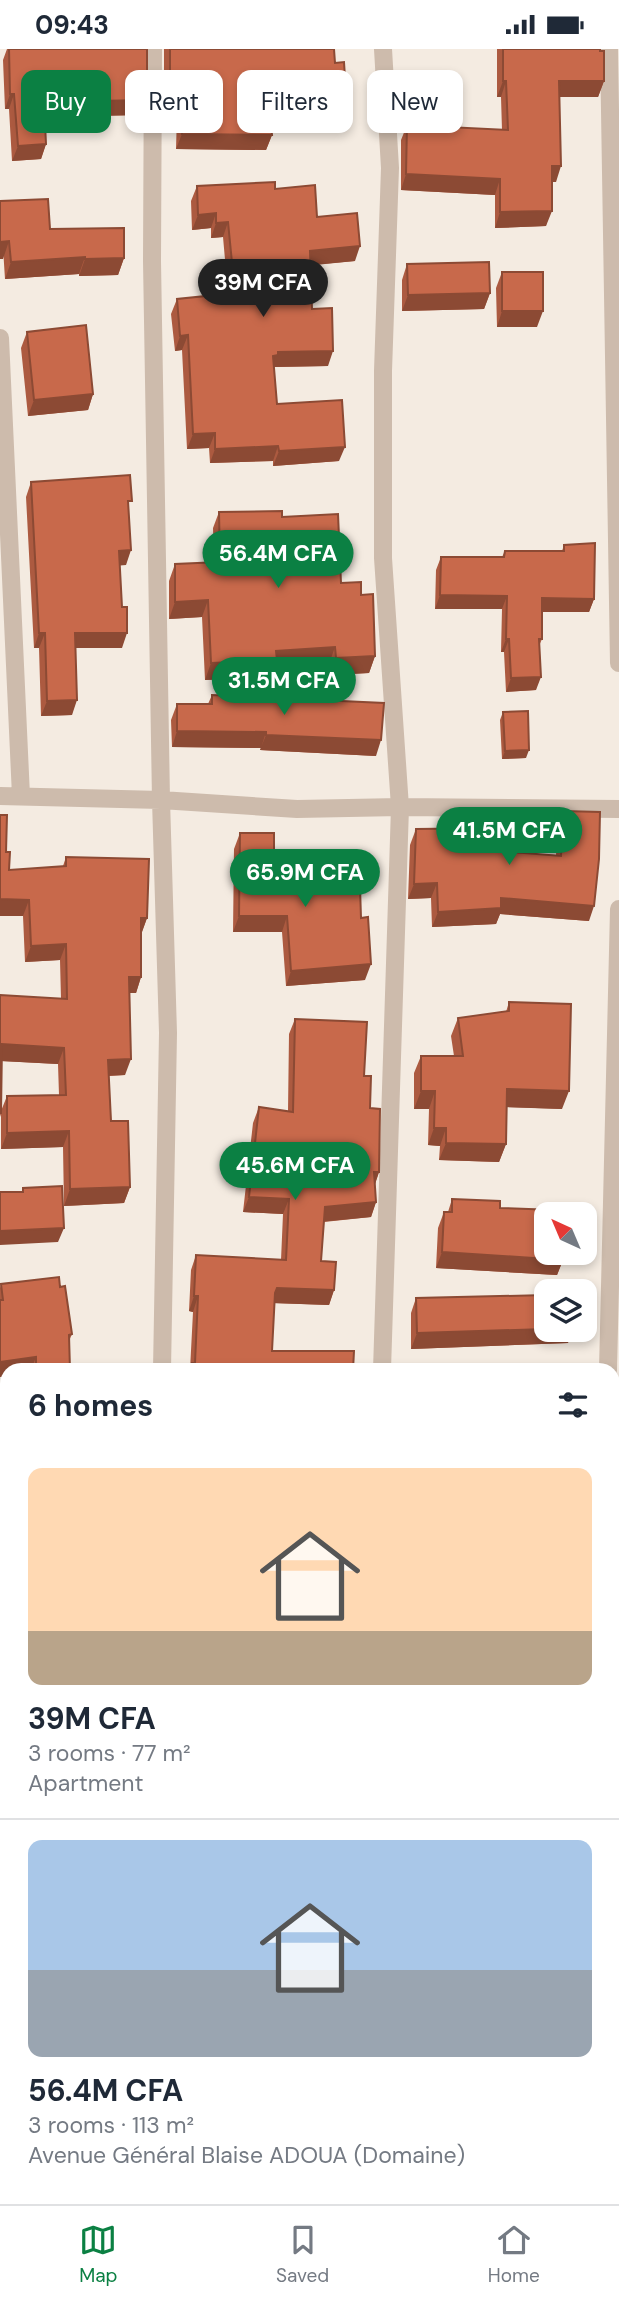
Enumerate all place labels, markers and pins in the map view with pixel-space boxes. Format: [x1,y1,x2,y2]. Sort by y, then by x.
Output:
pin: 39M CFA [198,259,328,319]
pin: 56.4M CFA [198,531,358,590]
pin: 31.5M CFA [204,657,364,717]
pin: 41.5M CFA [429,807,589,867]
pin: 65.9M CFA [225,849,385,909]
pin: 45.6M CFA [215,1143,375,1202]

